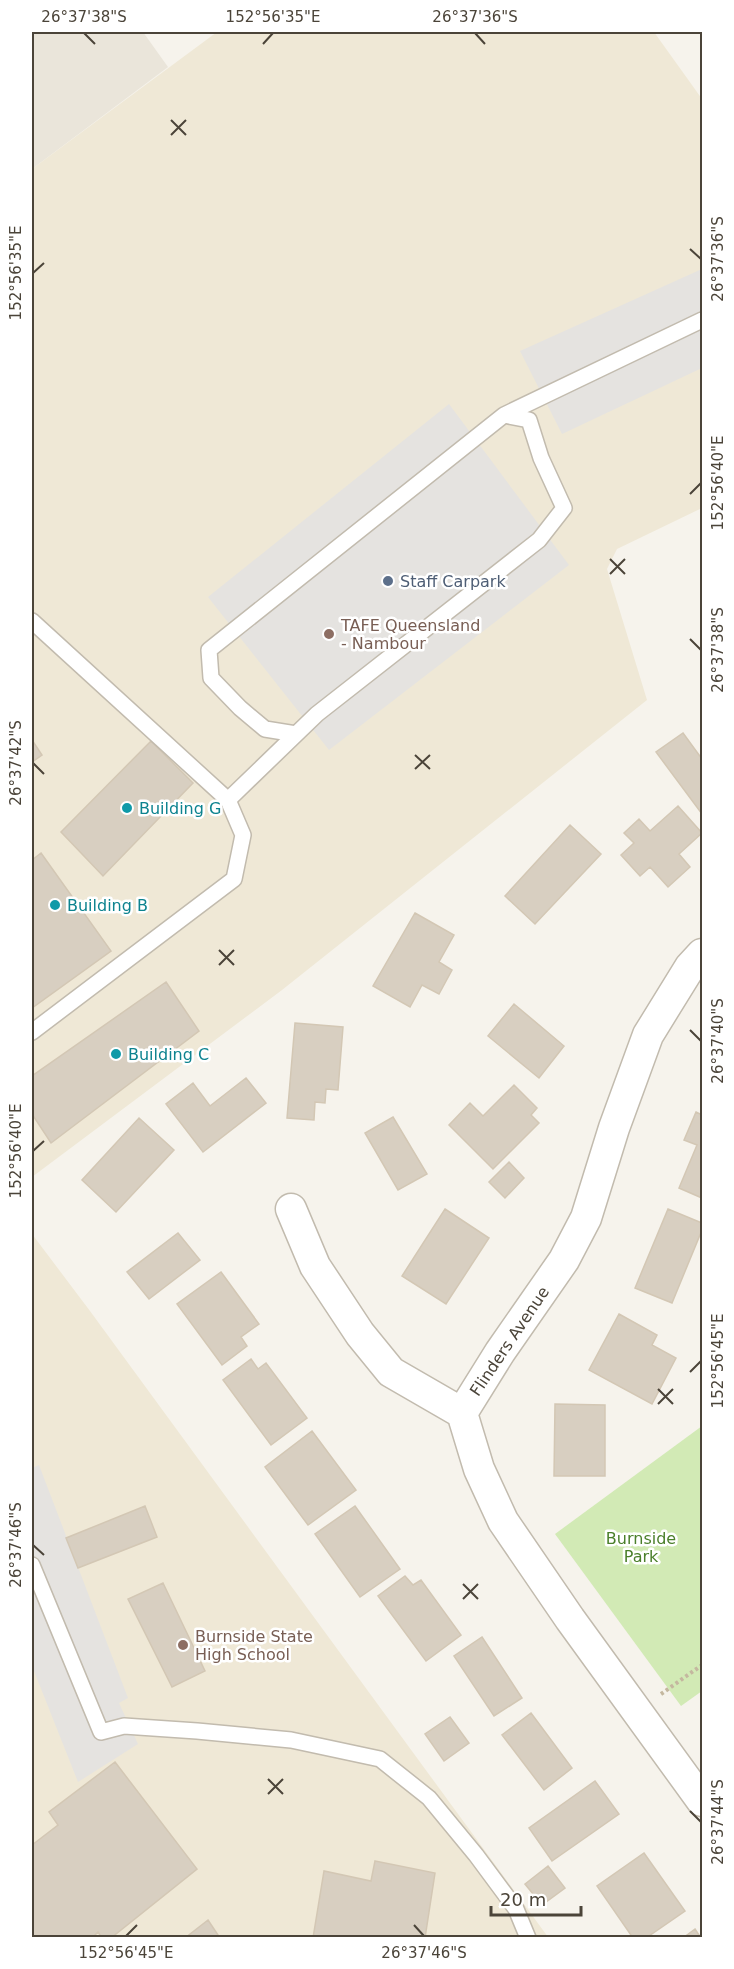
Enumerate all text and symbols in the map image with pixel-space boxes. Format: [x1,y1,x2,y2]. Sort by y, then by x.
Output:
text: 26°37'38"S [41,8,127,26]
text: 152°56'35"E [226,8,320,26]
text: 26°37'36"S [432,8,518,26]
text: 26°37'36"S [709,216,727,302]
text: 152°56'35"E [7,226,25,320]
text: 152°56'40"E [709,436,727,530]
place label: Staff Carpark [400,572,506,591]
marker: Staff Carpark [381,574,395,588]
text: 26°37'38"S [709,607,727,693]
place label: TAFE Queensland - Nambour [340,616,480,653]
marker: TAFE Queensland - Nambour [322,627,336,641]
text: 26°37'42"S [7,720,25,806]
place label: Building G [139,799,221,818]
marker: Building G [120,801,134,815]
place label: Building B [67,896,148,915]
marker: Building B [48,898,62,912]
text: 26°37'40"S [709,998,727,1084]
place label: Building C [128,1045,209,1064]
marker: Building C [109,1047,123,1061]
text: 152°56'40"E [7,1104,25,1198]
street label: Flinders Avenue [466,1283,553,1400]
text: 152°56'45"E [709,1314,727,1408]
text: 26°37'46"S [7,1502,25,1588]
park label: Burnside Park [606,1529,676,1566]
place label: Burnside State High School [195,1627,313,1664]
marker: Burnside State High School [176,1638,190,1652]
text: 26°37'44"S [709,1779,727,1865]
scale bar [491,1879,581,1917]
text: 20 m [500,1889,546,1910]
text: 152°56'45"E [79,1944,173,1962]
text: 26°37'46"S [381,1944,467,1962]

